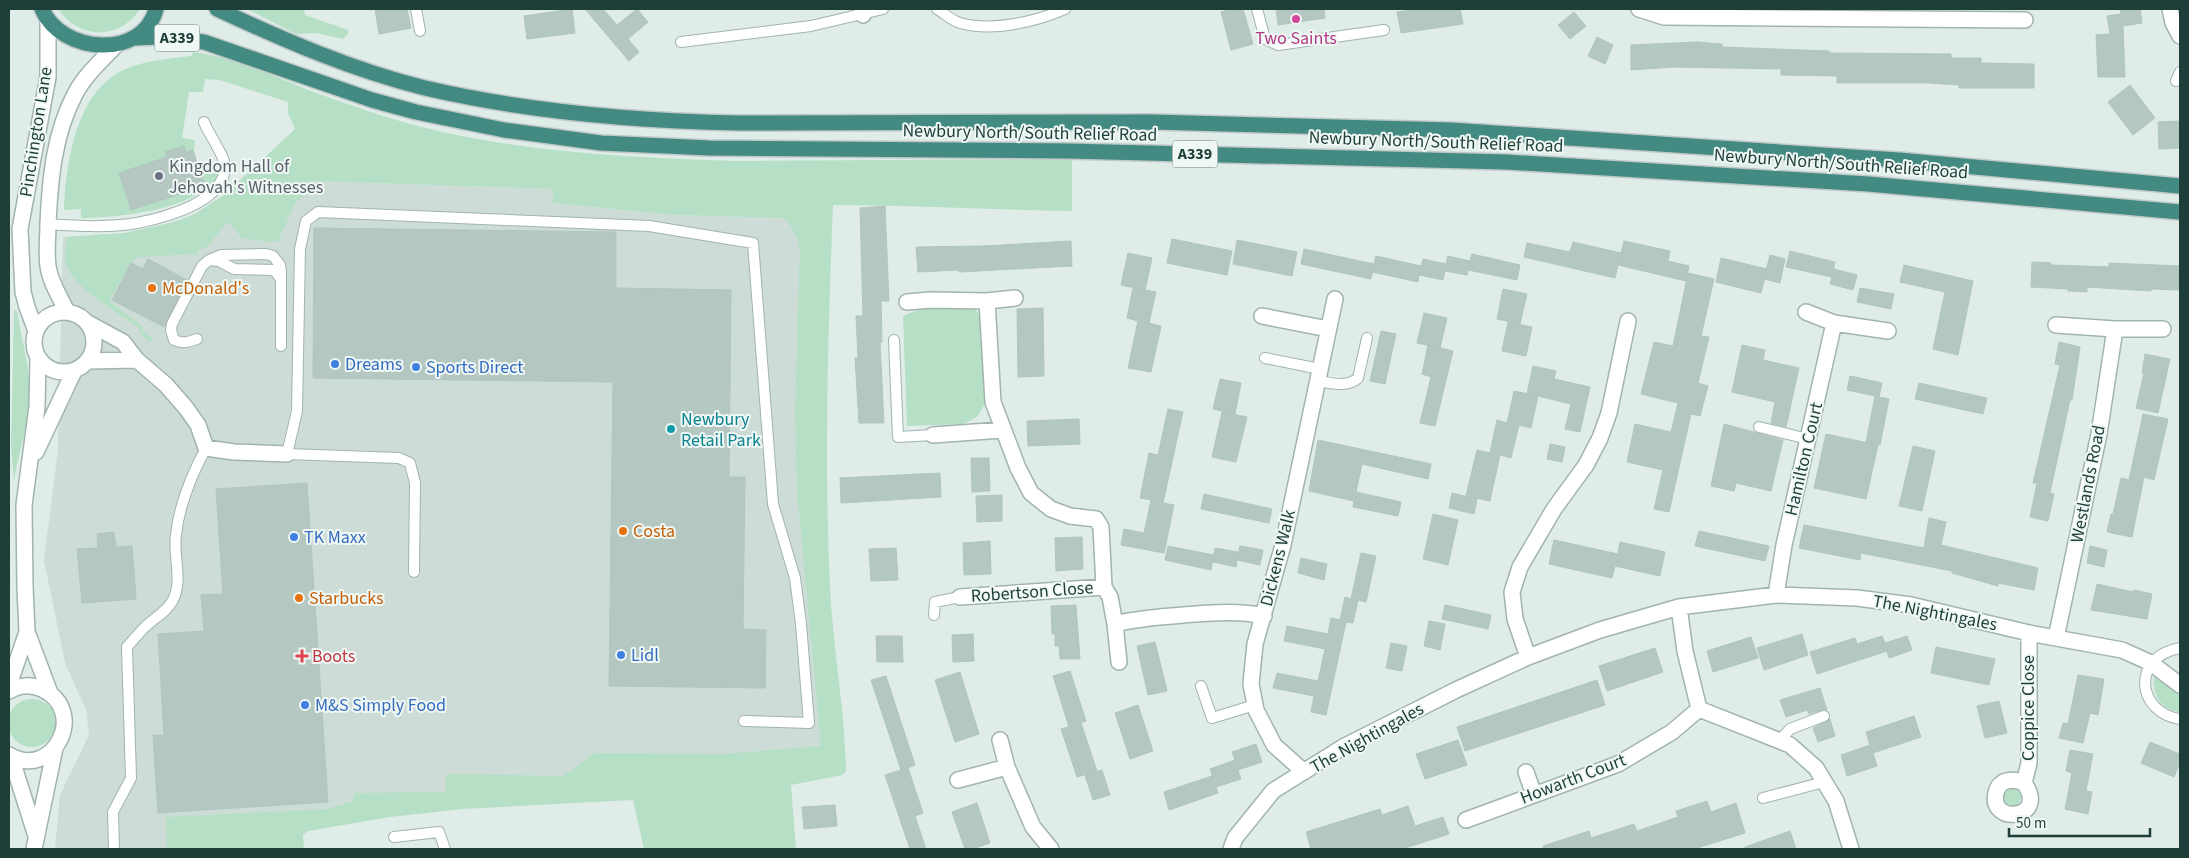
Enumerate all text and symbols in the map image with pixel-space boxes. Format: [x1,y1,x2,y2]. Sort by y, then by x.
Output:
marker: Two Saints [1290,13,1302,25]
road number: A339 [154,24,200,52]
place label: Two Saints [1255,26,1337,51]
street label: Pinchington Lane [13,65,59,199]
street label: Newbury North/South Relief Road [902,118,1158,148]
street label: Newbury North/South Relief Road [1308,125,1564,159]
road number: A339 [1172,140,1218,168]
street label: Newbury North/South Relief Road [1713,143,1969,185]
place label: Kingdom Hall of Jehovah's Witnesses [169,154,323,200]
marker: Kingdom Hall of Jehovah's Witnesses [153,170,165,182]
place label: McDonald's [162,276,249,301]
marker: McDonald's [146,282,158,294]
place label: Dreams [345,352,402,377]
place label: Sports Direct [426,355,523,380]
marker: Dreams [329,358,341,370]
marker: Sports Direct [410,361,422,373]
street label: Hamilton Court [1779,400,1829,518]
place label: Newbury Retail Park [681,407,761,453]
marker: Newbury Retail Park [665,423,677,435]
street label: Westlands Road [2064,423,2112,545]
street label: Dickens Walk [1254,507,1302,609]
place label: Costa [633,519,675,544]
place label: TK Maxx [304,525,366,550]
marker: Costa [617,525,629,537]
marker: TK Maxx [288,531,300,543]
street label: Robertson Close [970,575,1094,609]
place label: Starbucks [309,586,384,611]
street label: The Nightingales [1871,589,1999,637]
marker: Starbucks [293,592,305,604]
place label: Lidl [631,643,659,668]
place label: Boots [312,644,355,669]
marker: Lidl [615,649,627,661]
marker: Boots [296,650,308,662]
street label: Coppice Close [2016,655,2041,761]
place label: M&S Simply Food [315,693,446,718]
street label: The Nightingales [1306,696,1428,780]
marker: M&S Simply Food [299,699,311,711]
street label: Howarth Court [1517,747,1629,811]
scale bar [2009,806,2150,838]
text: 50 m [2016,813,2046,834]

